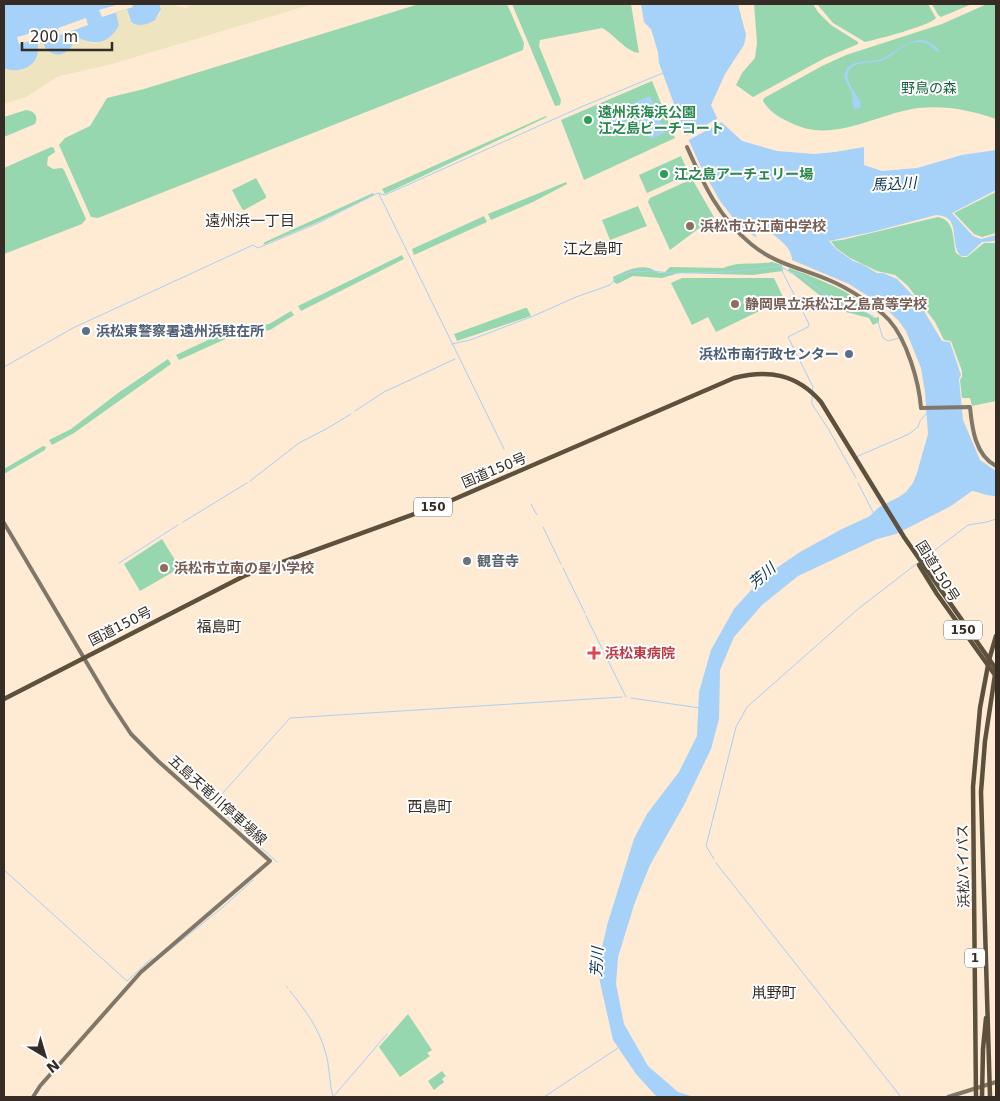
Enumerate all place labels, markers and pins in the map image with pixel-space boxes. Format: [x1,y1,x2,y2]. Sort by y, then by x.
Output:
place label: 遠州浜海浜公園 江之島ビーチコート [598,104,724,136]
marker: 遠州浜海浜公園 江之島ビーチコート [582,114,594,126]
place label: 江之島アーチェリー場 [674,166,813,182]
marker: 江之島アーチェリー場 [658,168,670,180]
place label: 浜松市立江南中学校 [700,218,826,234]
marker: 浜松市立江南中学校 [684,220,696,232]
place label: 静岡県立浜松江之島高等学校 [745,296,927,312]
marker: 静岡県立浜松江之島高等学校 [729,298,741,310]
place label: 浜松東警察署遠州浜駐在所 [96,323,264,339]
marker: 浜松東警察署遠州浜駐在所 [80,325,92,337]
place label: 浜松市南行政センター [699,346,839,362]
marker: 浜松市南行政センター [843,348,855,360]
place label: 観音寺 [477,553,519,569]
marker: 観音寺 [461,555,473,567]
place label: 浜松市立南の星小学校 [174,560,314,576]
marker: 浜松市立南の星小学校 [158,562,170,574]
place label: 浜松東病院 [605,645,675,661]
marker: 浜松東病院 [587,646,601,660]

